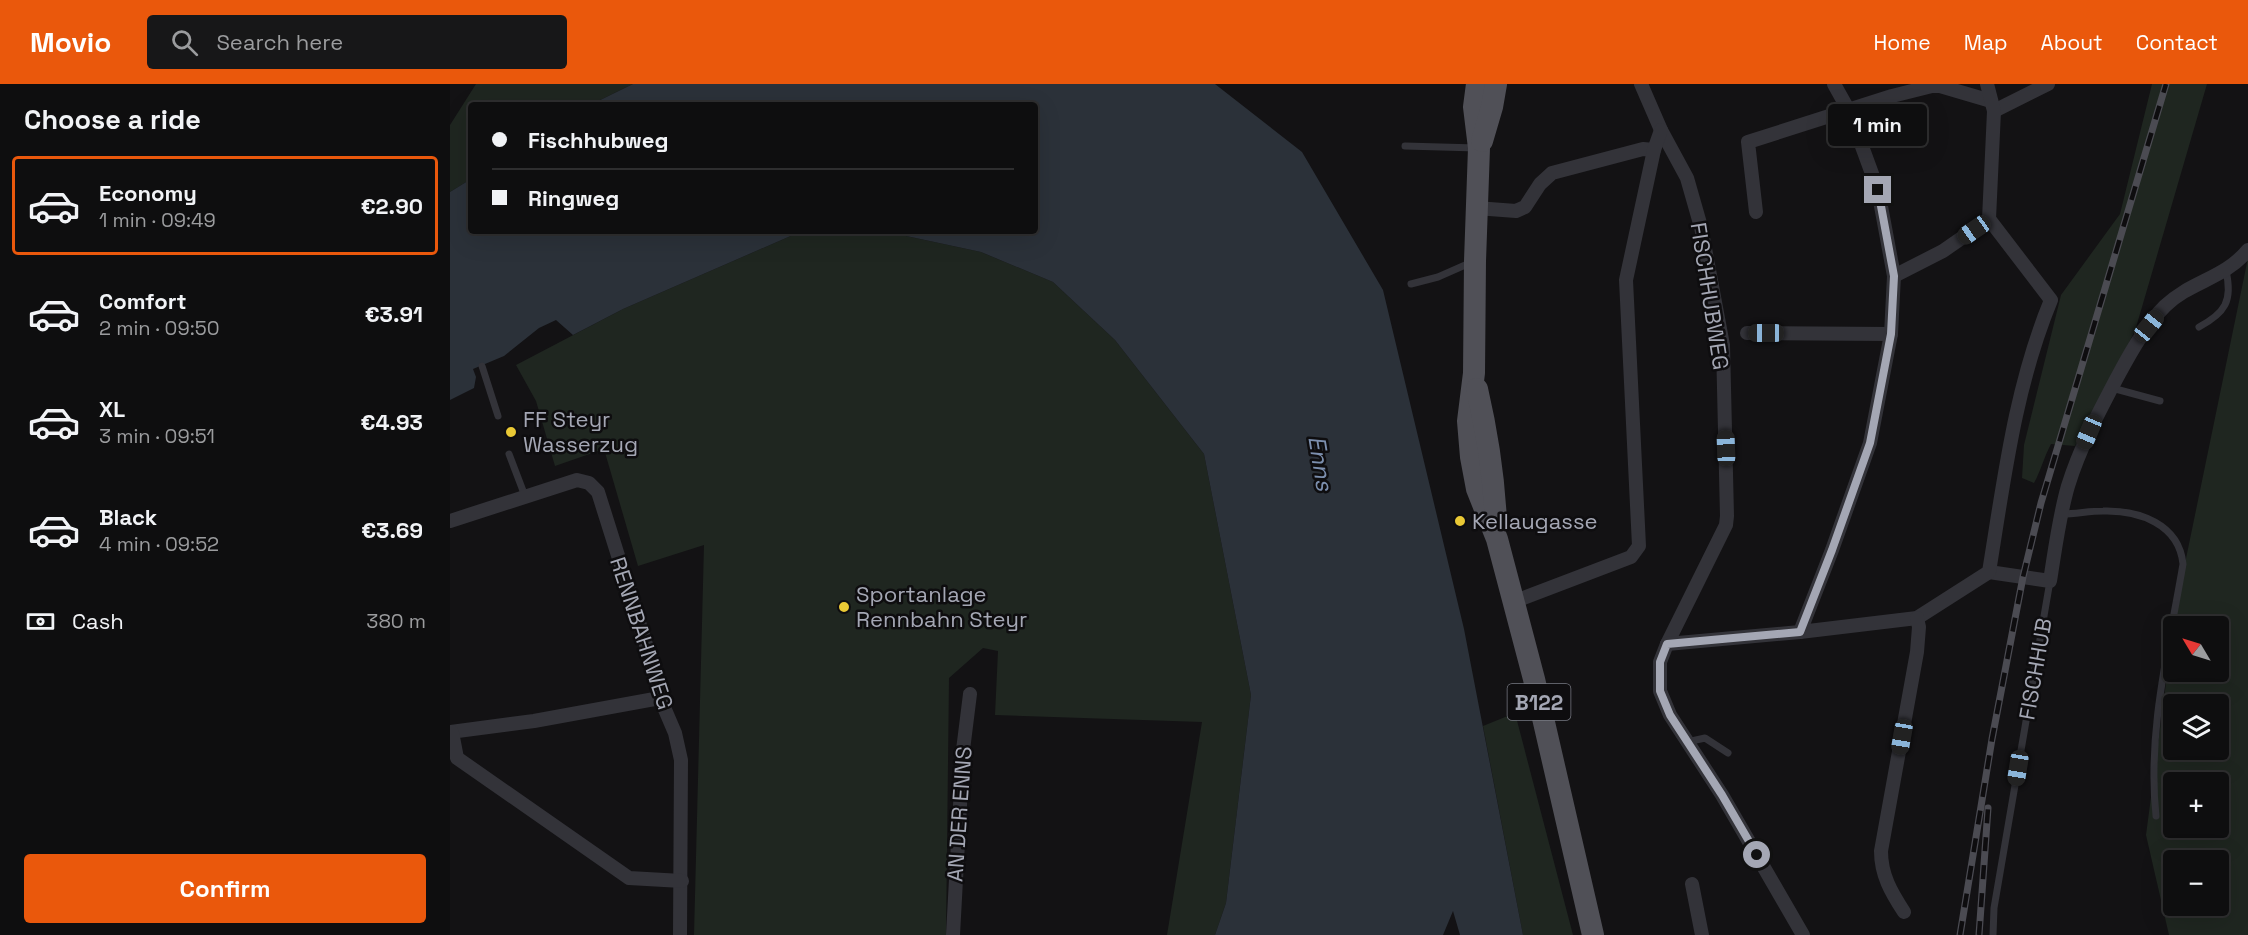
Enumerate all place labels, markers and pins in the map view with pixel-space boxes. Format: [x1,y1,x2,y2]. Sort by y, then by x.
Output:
place label: FF Steyr Wasserzug [523,405,638,458]
marker: FF Steyr Wasserzug [504,425,518,439]
place label: Kellaugasse [1472,507,1598,535]
marker: Kellaugasse [1453,514,1467,528]
place label: Sportanlage Rennbahn Steyr [856,580,1027,633]
marker: Sportanlage Rennbahn Steyr [837,600,851,614]

